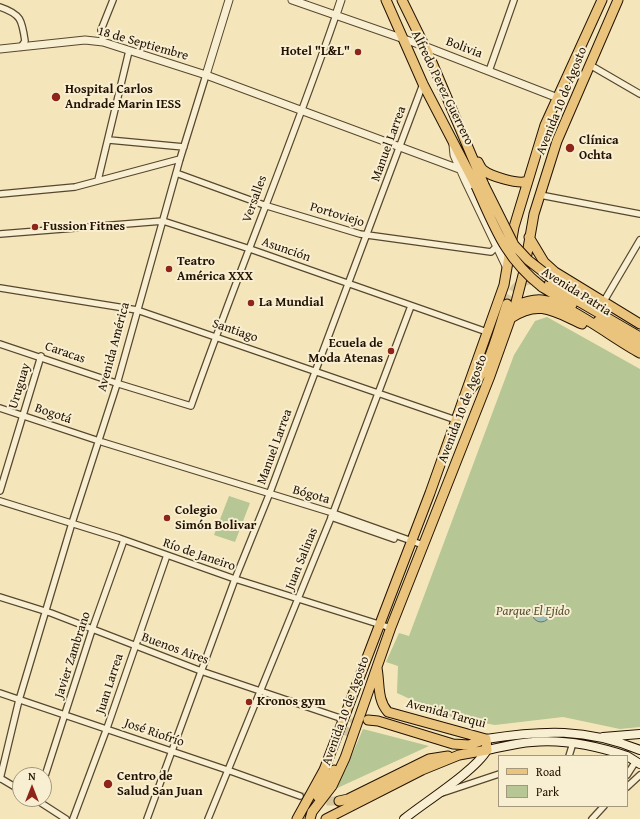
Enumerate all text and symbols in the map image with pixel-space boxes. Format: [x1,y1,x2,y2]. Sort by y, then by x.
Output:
street label: 18 de Septiembre [96,24,190,64]
street label: Alfredo Perez Guerrero [407,28,477,148]
street label: Bolivia [444,34,484,62]
place label: Hotel "L&L" [281,44,350,60]
street label: Avenida 10 de Agosto [533,45,591,157]
marker: Hotel "L&L" [353,47,363,57]
place label: Hospital Carlos Andrade Marin IESS [65,82,181,113]
marker: Hospital Carlos Andrade Marin IESS [50,91,62,103]
street label: Manuel Larrea [368,104,410,184]
place label: Clínica Ochta [579,133,619,164]
marker: Clínica Ochta [564,142,576,154]
street label: Versalles [239,173,271,225]
street label: Portoviejo [308,199,366,231]
place label: Fussion Fitnes [43,219,125,235]
marker: Fussion Fitnes [30,222,40,232]
street label: Asunción [259,234,313,266]
place label: Teatro América XXX [177,254,253,285]
marker: Teatro América XXX [164,264,174,274]
street label: Avenida Patria [538,264,614,320]
place label: La Mundial [259,295,324,311]
marker: La Mundial [246,298,256,308]
street label: Avenida América [95,301,133,393]
street label: Santiago [210,316,260,346]
place label: Ecuela de Moda Atenas [308,336,383,367]
street label: Caracas [43,339,87,367]
marker: Ecuela de Moda Atenas [386,346,396,356]
street label: Avenida 10 de Agosto [435,352,491,466]
street label: Uruguay [6,361,34,411]
street label: Bogotá [33,400,73,428]
street label: Manuel Larrea [254,407,296,487]
street label: Bógota [291,482,331,508]
place label: Colegio Simón Bolivar [175,503,257,534]
marker: Colegio Simón Bolivar [162,513,172,523]
street label: Juan Salinas [282,526,322,592]
street label: Río de Janeiro [161,535,237,575]
park label: Parque El Ejido [496,604,570,620]
street label: Javier Zambrano [52,610,94,700]
street label: Buenos Aires [139,630,211,668]
street label: Juan Larrea [93,652,127,716]
street label: Avenida 10 de Agosto [319,654,373,768]
place label: Kronos gym [257,694,326,710]
street label: Avenida Tarqui [404,696,488,732]
marker: Kronos gym [244,697,254,707]
street label: José Riofrío [122,715,186,751]
legend [498,755,628,807]
text: Road [536,763,561,780]
north arrow [12,767,52,807]
text: N [28,768,36,784]
place label: Centro de Salud San Juan [117,769,203,800]
marker: Centro de Salud San Juan [102,778,114,790]
text: Park [536,783,559,800]

